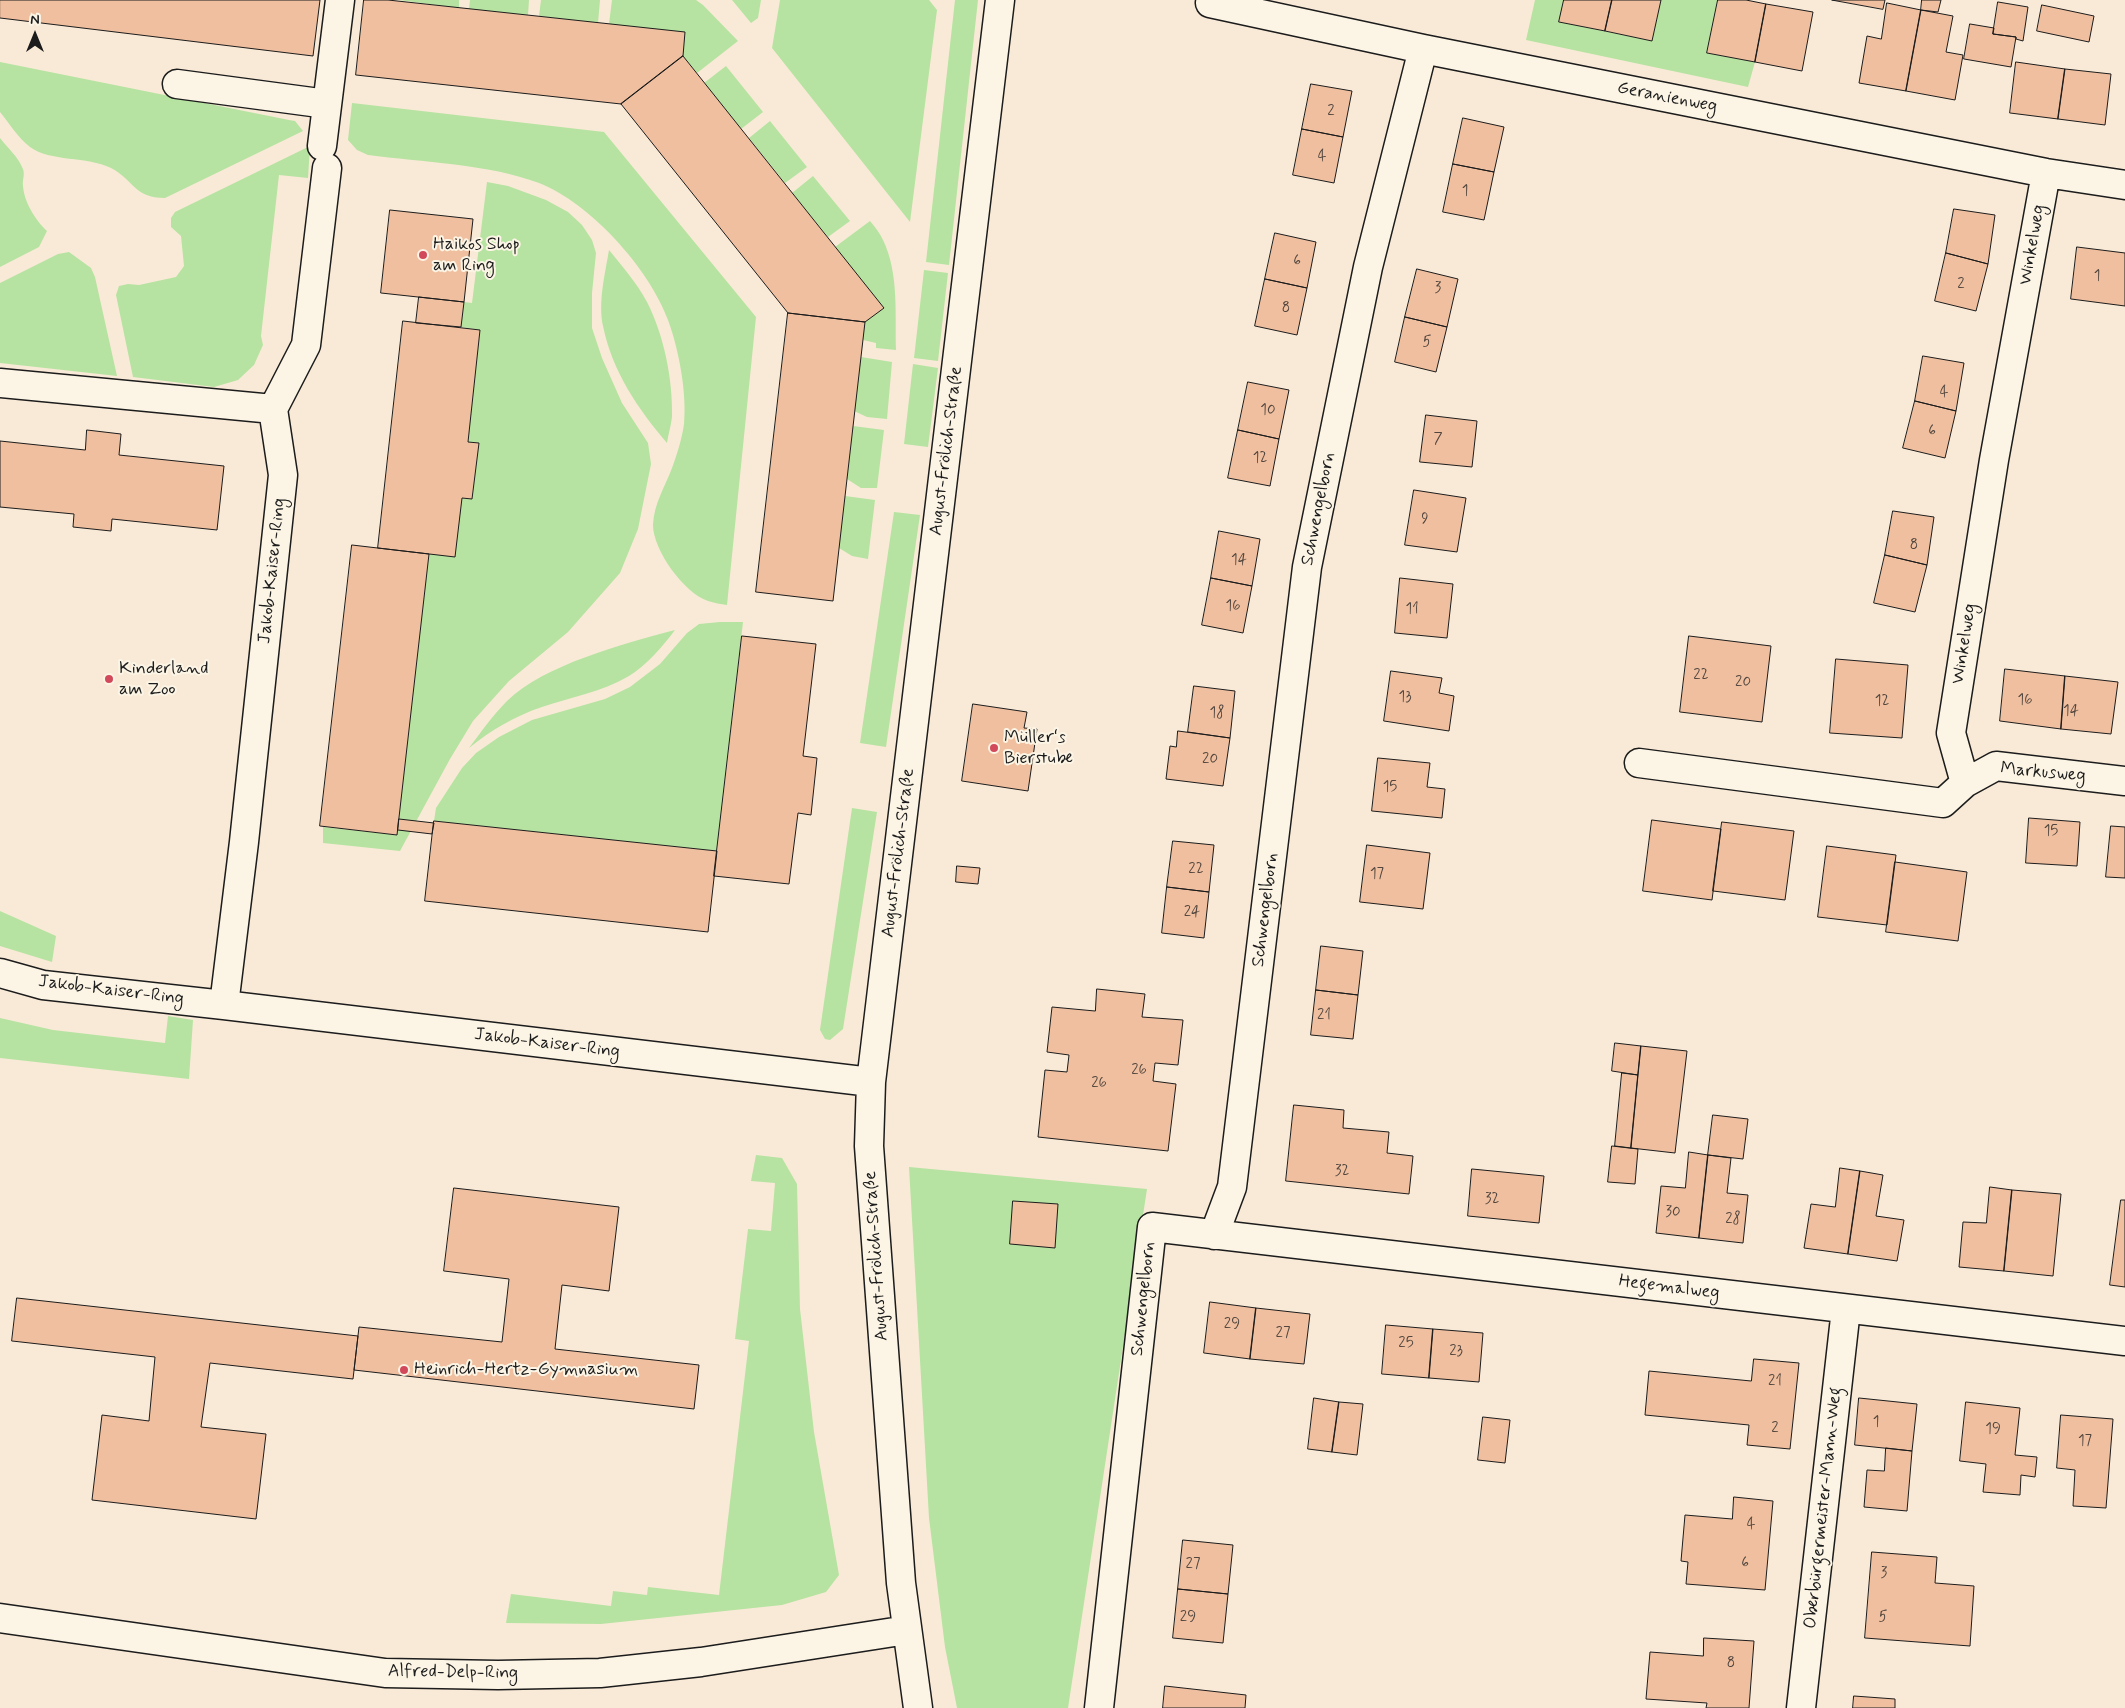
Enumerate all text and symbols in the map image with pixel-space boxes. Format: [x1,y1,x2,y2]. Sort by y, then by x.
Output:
north arrow [10,10,60,60]
text: N [30,11,40,29]
street label: Geranienweg [1615,78,1719,118]
house number: 2 [1327,103,1335,121]
house number: 4 [1318,148,1326,166]
house number: 1 [1462,183,1468,201]
street label: Winkelweg [2015,203,2051,287]
place label: Haikos Shop am Ring [433,234,520,276]
marker: Haikos Shop am Ring [417,249,429,261]
house number: 6 [1293,253,1301,271]
house number: 1 [2094,268,2100,286]
house number: 2 [1957,276,1965,294]
house number: 3 [1435,280,1441,298]
house number: 8 [1282,300,1290,318]
house number: 5 [1423,334,1431,352]
street label: August-Frölich-Straße [926,365,968,537]
house number: 4 [1940,384,1948,402]
house number: 10 [1260,402,1276,420]
house number: 6 [1928,423,1936,441]
house number: 7 [1433,431,1443,449]
house number: 12 [1253,450,1267,468]
street label: Schwengelborn [1297,451,1341,567]
street label: Jakob-Kaiser-Ring [255,497,291,645]
house number: 9 [1421,511,1429,529]
house number: 8 [1910,537,1918,555]
house number: 14 [1231,552,1247,570]
house number: 16 [1226,598,1240,616]
house number: 11 [1405,601,1419,619]
street label: Winkelweg [1948,602,1982,686]
place label: Kinderland am Zoo [119,658,208,701]
house number: 22 [1693,667,1709,685]
marker: Kinderland am Zoo [103,673,115,685]
house number: 20 [1735,674,1751,692]
house number: 13 [1398,689,1412,707]
house number: 16 [2018,692,2032,710]
house number: 12 [1875,693,1889,711]
house number: 14 [2063,703,2079,721]
house number: 18 [1210,705,1224,723]
place label: Müller‘s Bierstube [1004,727,1073,770]
marker: Müller‘s Bierstube [988,742,1000,754]
house number: 20 [1202,751,1218,769]
street label: Markusweg [2000,759,2086,787]
street label: August-Frölich-Straße [878,767,920,939]
house number: 15 [1383,779,1397,797]
house number: 15 [2044,823,2058,841]
street label: Schwengelborn [1248,852,1284,968]
house number: 22 [1188,861,1204,879]
house number: 17 [1370,866,1384,884]
house number: 24 [1184,904,1200,922]
street label: Jakob-Kaiser-Ring [37,971,185,1011]
house number: 21 [1317,1007,1331,1025]
street label: Jakob-Kaiser-Ring [473,1024,621,1064]
house number: 26 [1131,1062,1147,1080]
house number: 26 [1091,1075,1107,1093]
house number: 32 [1335,1163,1349,1181]
street label: August-Frölich-Straße [860,1170,894,1342]
house number: 32 [1485,1191,1499,1209]
house number: 30 [1665,1204,1681,1222]
house number: 28 [1725,1211,1741,1229]
street label: Schwengelborn [1127,1241,1161,1357]
street label: Hegemalweg [1617,1271,1721,1305]
house number: 29 [1224,1316,1240,1334]
house number: 27 [1276,1325,1290,1343]
house number: 25 [1398,1335,1414,1353]
house number: 23 [1449,1343,1463,1361]
place label: Heinrich-Hertz-Gymnasium [414,1359,638,1381]
marker: Heinrich-Hertz-Gymnasium [398,1364,410,1376]
house number: 21 [1768,1373,1782,1391]
street label: Oberbürgermeister-Mann-Weg [1801,1386,1847,1630]
house number: 1 [1873,1414,1879,1432]
house number: 2 [1771,1420,1779,1438]
house number: 19 [1985,1421,2001,1439]
house number: 17 [2078,1433,2092,1451]
house number: 4 [1747,1516,1755,1534]
house number: 6 [1741,1555,1749,1573]
house number: 27 [1186,1556,1200,1574]
house number: 3 [1881,1565,1887,1583]
house number: 29 [1180,1609,1196,1627]
house number: 5 [1879,1609,1887,1627]
house number: 8 [1727,1655,1735,1673]
street label: Alfred-Delp-Ring [388,1661,518,1685]

